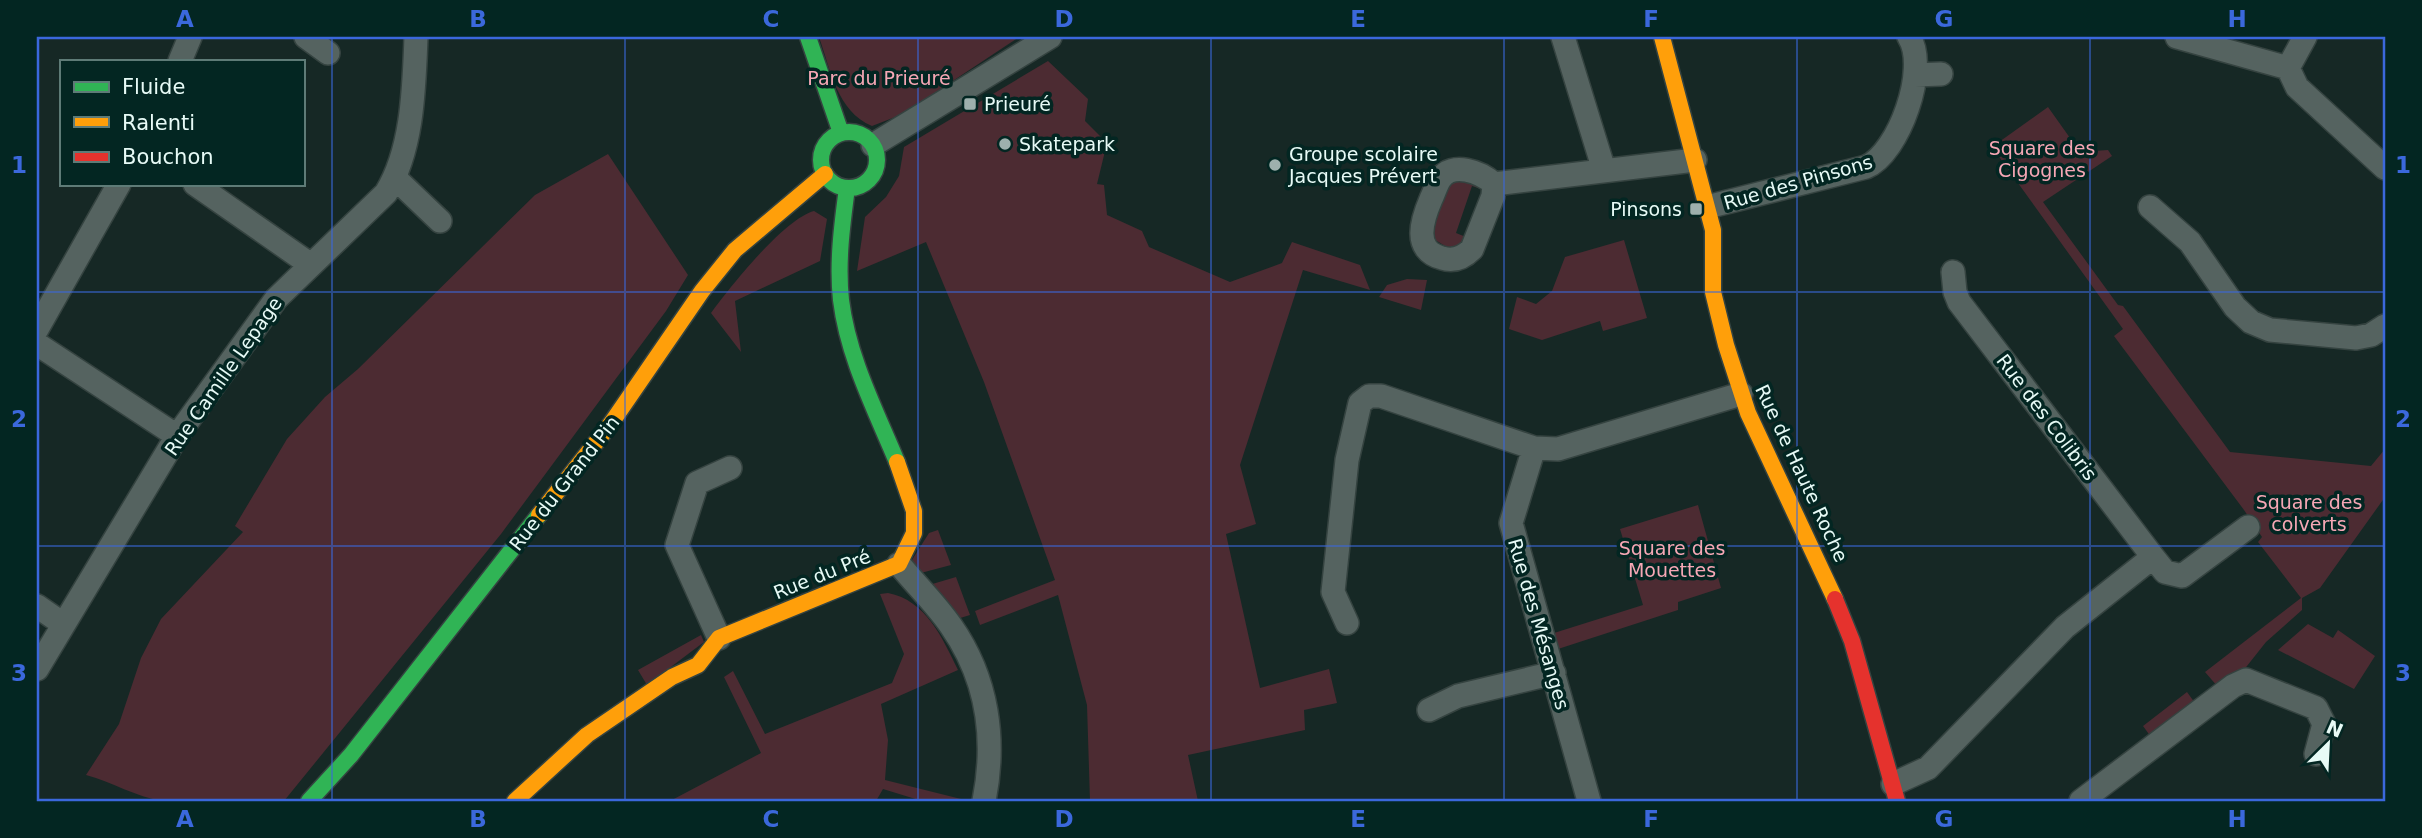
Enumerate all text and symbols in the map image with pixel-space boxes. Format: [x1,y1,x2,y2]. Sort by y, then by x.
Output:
text: A [176,6,194,32]
text: B [469,6,487,32]
text: C [763,6,779,32]
text: D [1054,6,1074,32]
text: E [1350,6,1366,32]
text: F [1643,6,1659,32]
text: G [1935,6,1953,32]
text: H [2227,6,2247,32]
legend [60,60,304,186]
park label: Parc du Prieuré [807,67,951,89]
text: Fluide [122,75,185,99]
place label: Prieuré [984,93,1051,115]
marker: Prieuré [962,96,978,112]
text: Ralenti [122,111,195,135]
place label: Skatepark [1019,133,1115,155]
marker: Skatepark [997,136,1013,152]
park label: Square des Cigognes [1989,137,2095,181]
place label: Groupe scolaire Jacques Prévert [1288,143,1438,187]
text: Bouchon [122,145,214,169]
street label: Rue des Pinsons [1721,150,1875,214]
text: 1 [11,152,27,178]
text: 1 [2395,152,2411,178]
marker: Groupe scolaire Jacques Prévert [1267,157,1283,173]
place label: Pinsons [1610,198,1682,220]
marker: Pinsons [1688,201,1704,217]
street label: Rue Camille Lepage [160,292,286,460]
street label: Rue des Colibris [1992,350,2102,484]
street label: Rue de Haute Roche [1751,381,1853,565]
text: 2 [11,406,27,432]
text: 2 [2395,406,2411,432]
street label: Rue du Grand Pin [505,411,623,555]
park label: Square des colverts [2256,491,2362,535]
street label: Rue des Mésanges [1504,536,1574,712]
park label: Square des Mouettes [1619,537,1725,581]
street label: Rue du Pré [770,545,874,603]
text: 3 [11,660,27,686]
text: 3 [2395,660,2411,686]
north arrow [2292,708,2362,778]
text: N [2323,715,2347,742]
text: A [176,806,194,832]
text: B [469,806,487,832]
text: C [763,806,779,832]
text: D [1054,806,1074,832]
text: E [1350,806,1366,832]
text: F [1643,806,1659,832]
text: G [1935,806,1953,832]
text: H [2227,806,2247,832]

